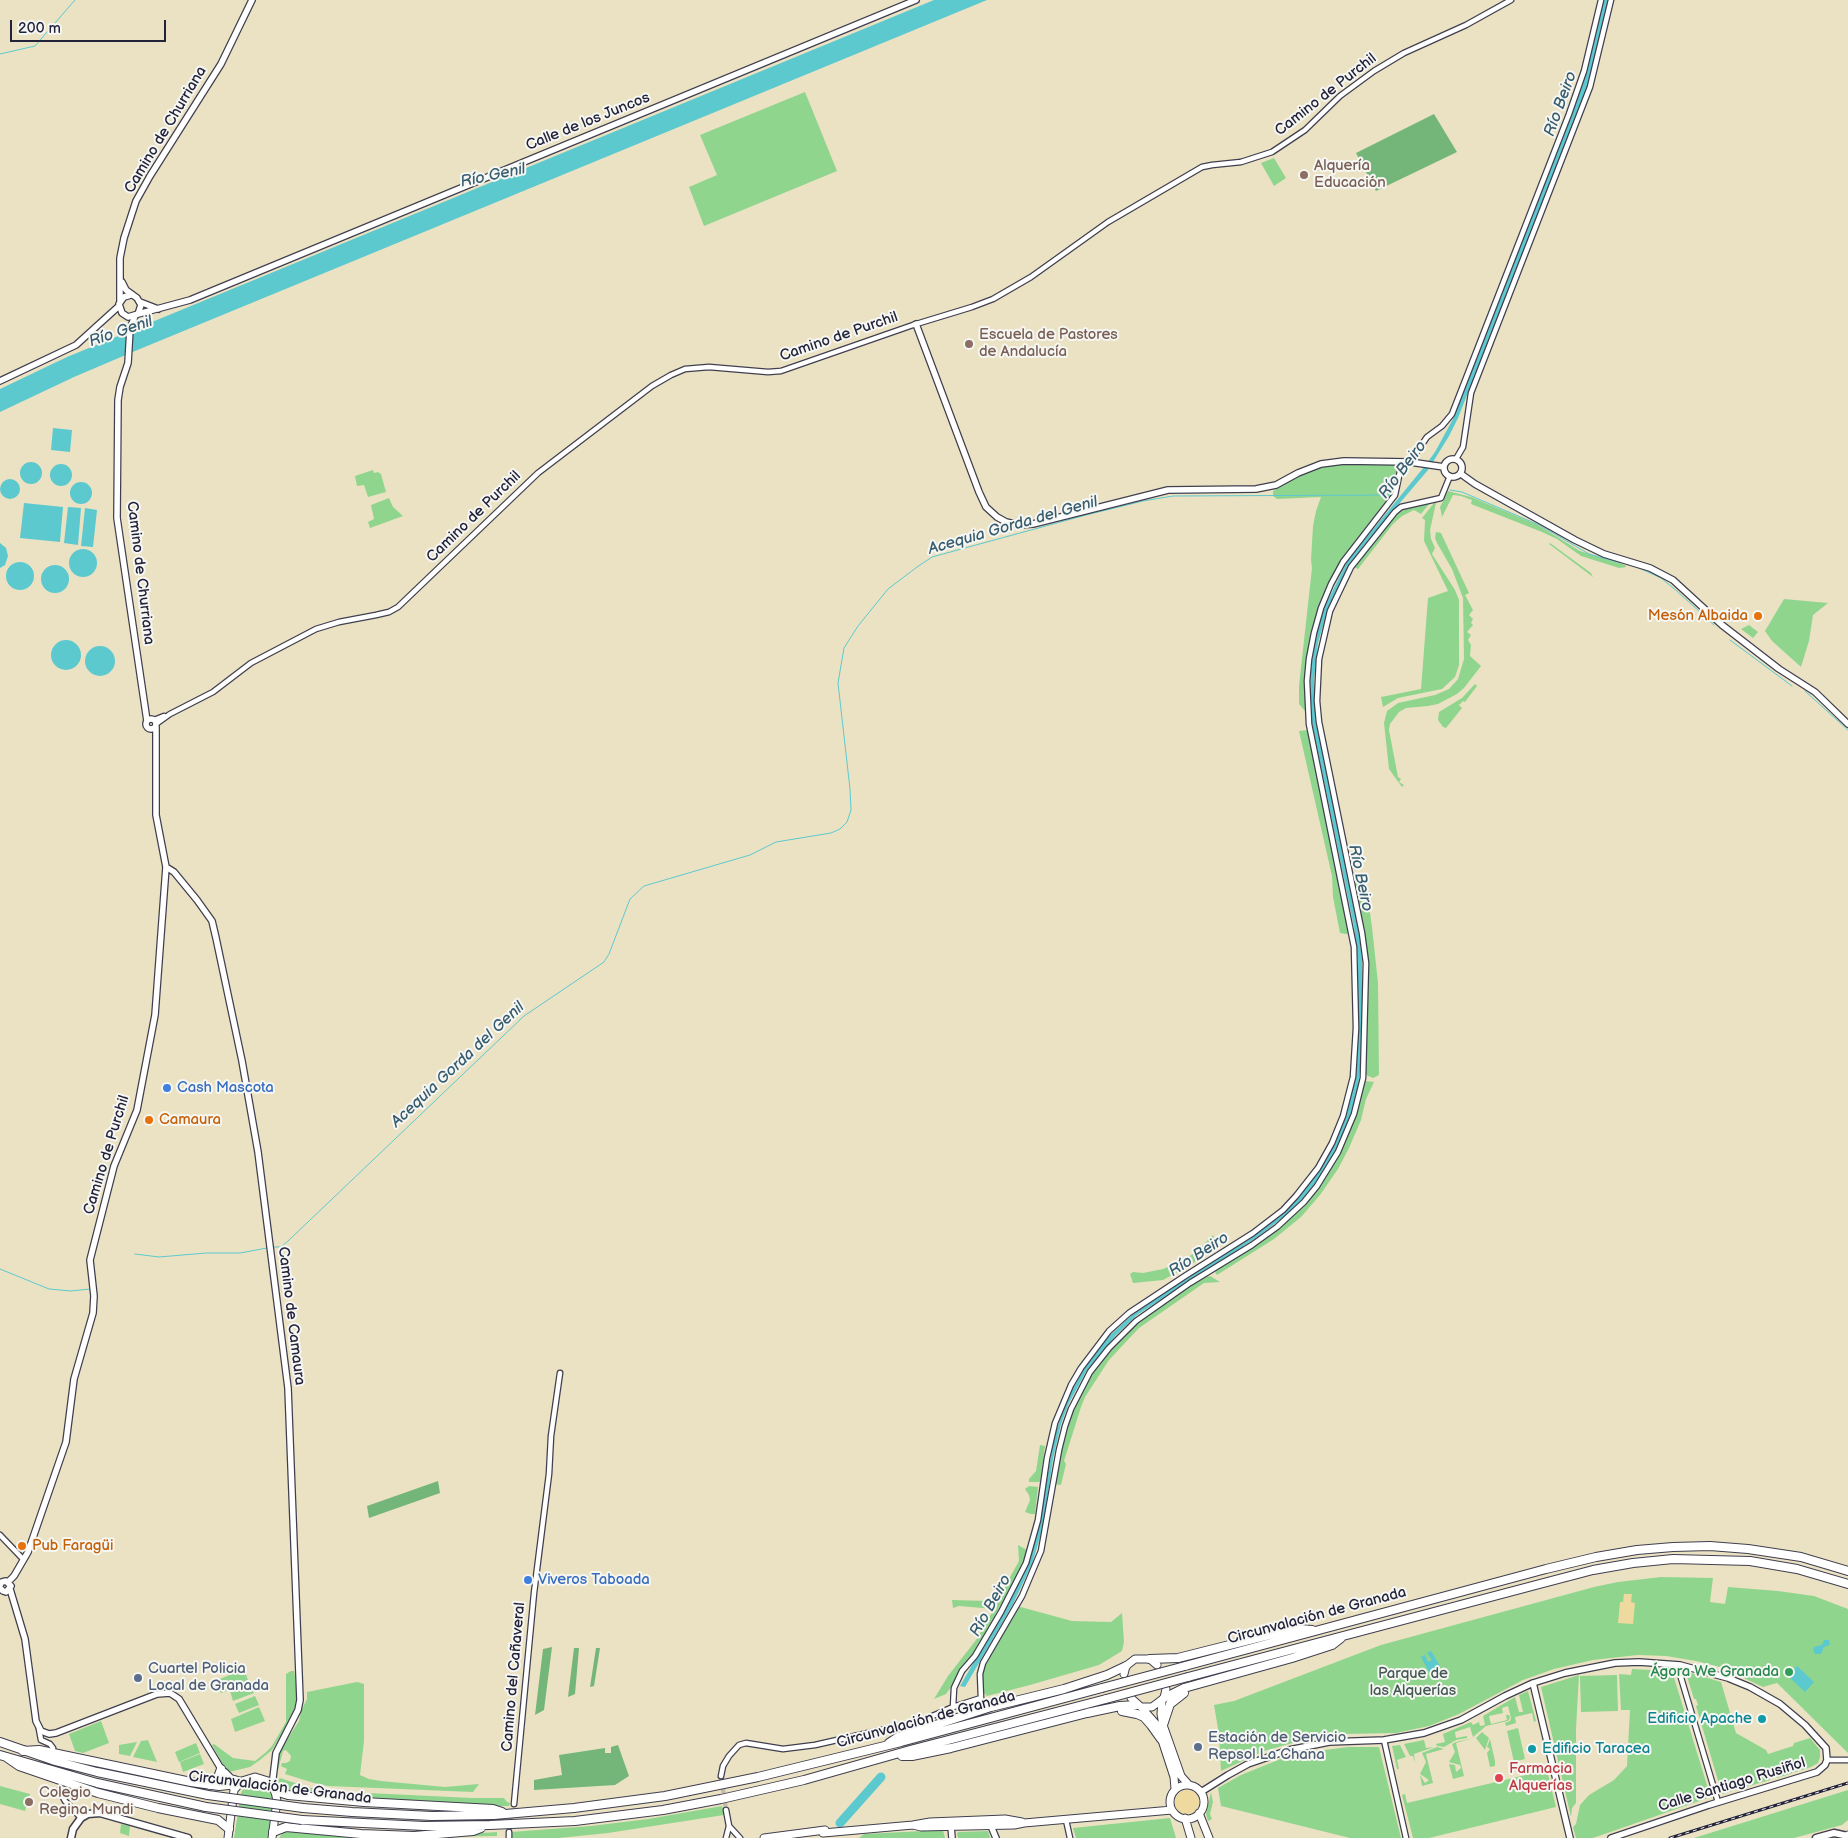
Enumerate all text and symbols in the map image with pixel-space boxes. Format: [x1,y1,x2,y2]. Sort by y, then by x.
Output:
scale bar [12,10,169,42]
text: 200 m [18,19,61,38]
street label: Camino de Purchil [1272,50,1380,140]
street label: Camino de Churriana [121,63,211,197]
water label: Río Beiro [1540,69,1582,139]
street label: Calle de los Juncos [523,89,653,155]
place label: Alquería Educación [1314,157,1386,192]
water label: Río Genil [459,160,527,192]
marker: Alquería Educación [1298,169,1310,181]
street label: Camino de Purchil [778,308,900,366]
water label: Río Genil [87,312,155,352]
place label: Escuela de Pastores de Andalucía [979,326,1118,361]
marker: Escuela de Pastores de Andalucía [963,338,975,350]
water label: Río Beiro [1375,437,1431,503]
street label: Camino de Purchil [423,468,525,566]
water label: Acequia Gorda del Genil [926,493,1100,559]
street label: Camino de Churriana [122,500,158,646]
place label: Mesón Albaida [1648,607,1748,625]
marker: Mesón Albaida [1752,610,1764,622]
water label: Río Beiro [1344,843,1376,913]
water label: Acequia Gorda del Genil [387,998,529,1132]
place label: Cash Mascota [177,1079,274,1097]
marker: Cash Mascota [161,1082,173,1094]
street label: Camino de Purchil [80,1093,134,1217]
place label: Camaura [159,1111,221,1129]
marker: Camaura [143,1114,155,1126]
water label: Río Beiro [1165,1229,1233,1281]
street label: Camino de Camaura [274,1246,308,1386]
place label: Pub Faragüi [32,1537,113,1555]
marker: Pub Faragüi [16,1540,28,1552]
place label: Viveros Taboada [538,1571,650,1589]
water label: Río Beiro [966,1572,1016,1640]
marker: Viveros Taboada [522,1574,534,1586]
street label: Circunvalación de Granada [1226,1583,1408,1649]
street label: Camino del Cañaveral [498,1602,530,1752]
place label: Cuartel Policia Local de Granada [148,1660,269,1695]
place label: Ágora We Granada [1650,1663,1779,1681]
park label: Parque de las Alquerías [1370,1665,1456,1700]
marker: Ágora We Granada [1783,1666,1795,1678]
marker: Cuartel Policia Local de Granada [132,1672,144,1684]
street label: Circunvalación de Granada [835,1687,1017,1753]
place label: Edificio Apache [1647,1710,1752,1728]
marker: Edificio Apache [1756,1713,1768,1725]
place label: Estación de Servicio Repsol La Chana [1208,1729,1346,1764]
place label: Edificio Taracea [1542,1740,1650,1758]
marker: Estación de Servicio Repsol La Chana [1192,1741,1204,1753]
marker: Edificio Taracea [1526,1743,1538,1755]
street label: Calle Santiago Rusiñol [1656,1754,1808,1816]
place label: Farmacia Alquerías [1509,1760,1572,1795]
street label: Circunvalación de Granada [187,1768,373,1808]
marker: Farmacia Alquerías [1493,1772,1505,1784]
place label: Colegio Regina Mundi [39,1784,134,1819]
marker: Colegio Regina Mundi [23,1796,35,1808]

